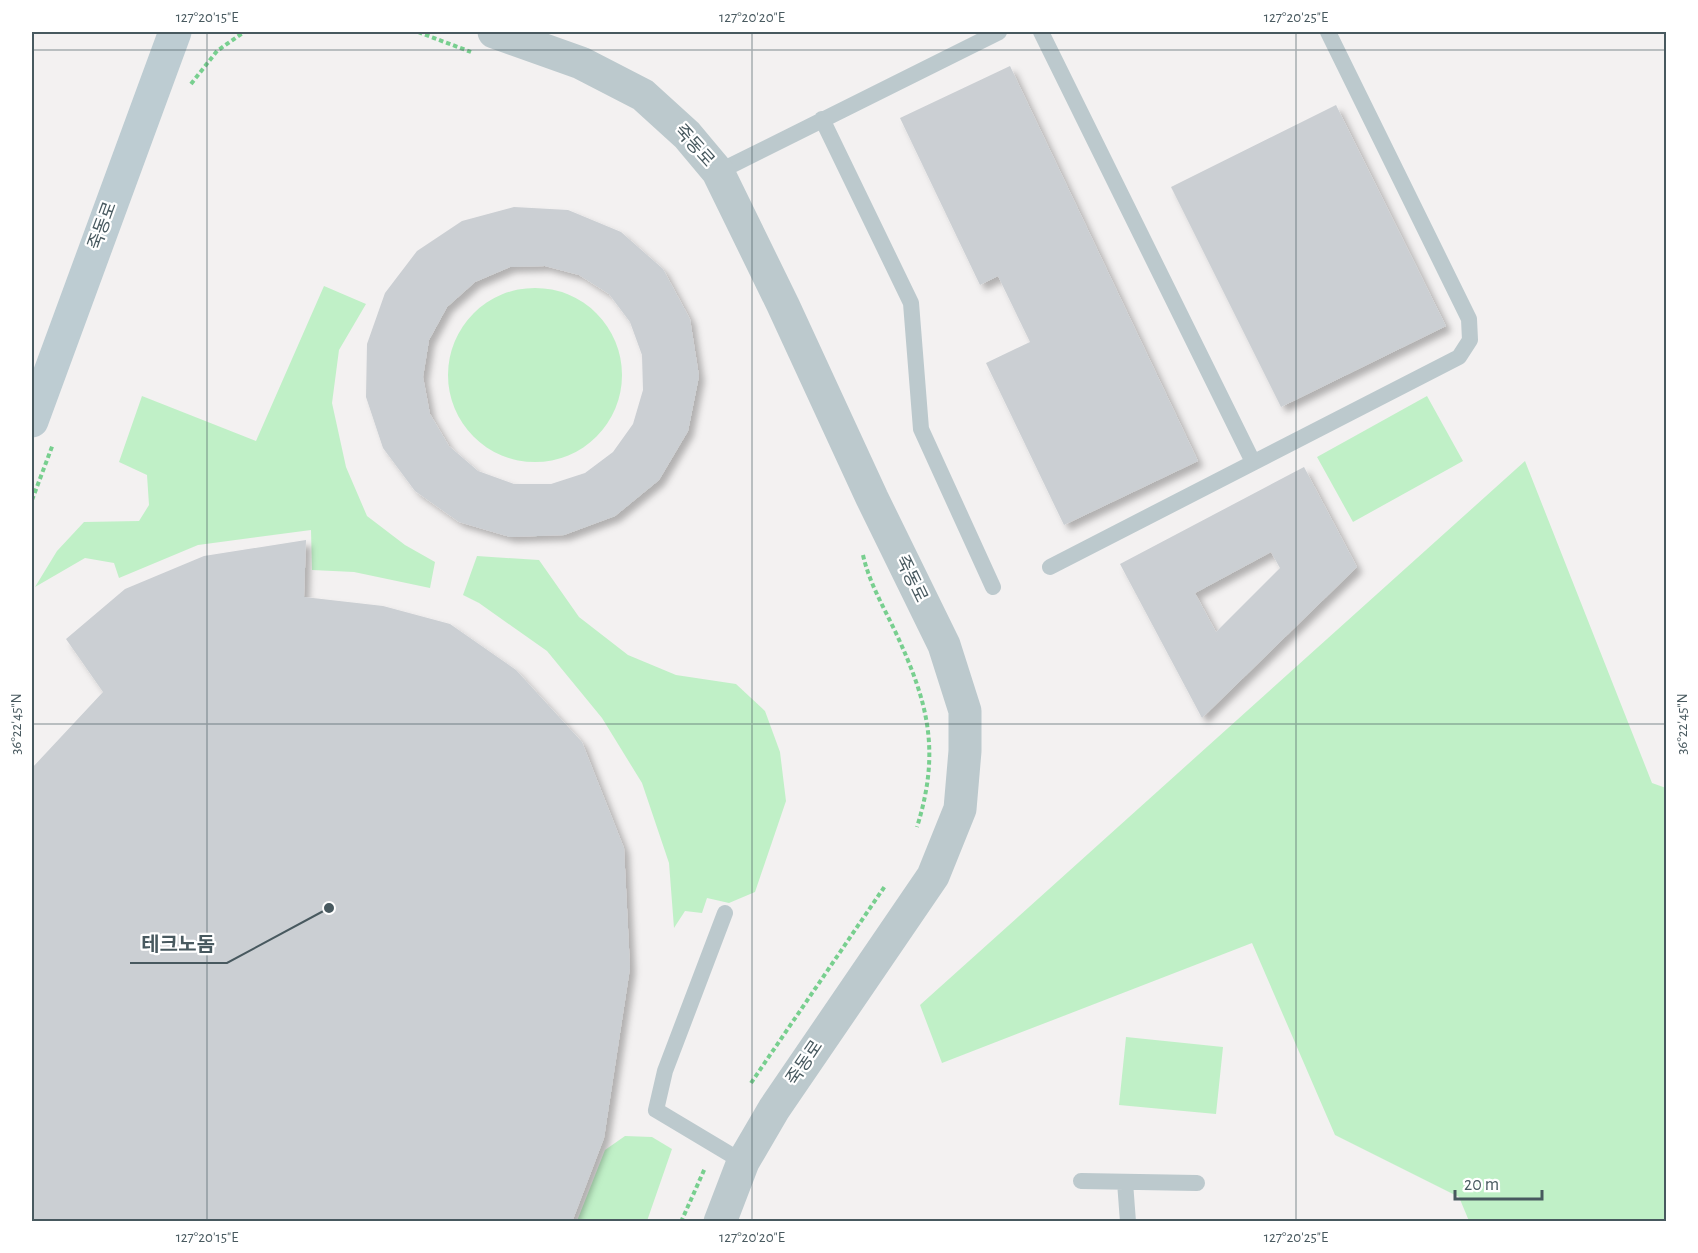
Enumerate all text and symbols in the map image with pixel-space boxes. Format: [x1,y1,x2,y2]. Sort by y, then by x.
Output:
text: 127°20'15"E [176,10,238,25]
text: 127°20'20"E [719,10,785,25]
text: 127°20'25"E [1264,10,1328,25]
street label: 죽동로 [671,121,718,170]
street label: 죽동로 [85,199,120,252]
street label: 죽동로 [892,552,931,605]
text: 36°22'45"N [9,693,24,755]
text: 36°22'45"N [1675,693,1690,755]
callout: 테크노돔 [130,925,227,963]
text: 테크노돔 [141,934,215,955]
street label: 죽동로 [783,1037,826,1089]
scale bar [1455,1163,1542,1201]
text: 20 m [1464,1176,1499,1194]
text: 127°20'15"E [176,1230,238,1245]
text: 127°20'20"E [719,1230,785,1245]
text: 127°20'25"E [1264,1230,1328,1245]

